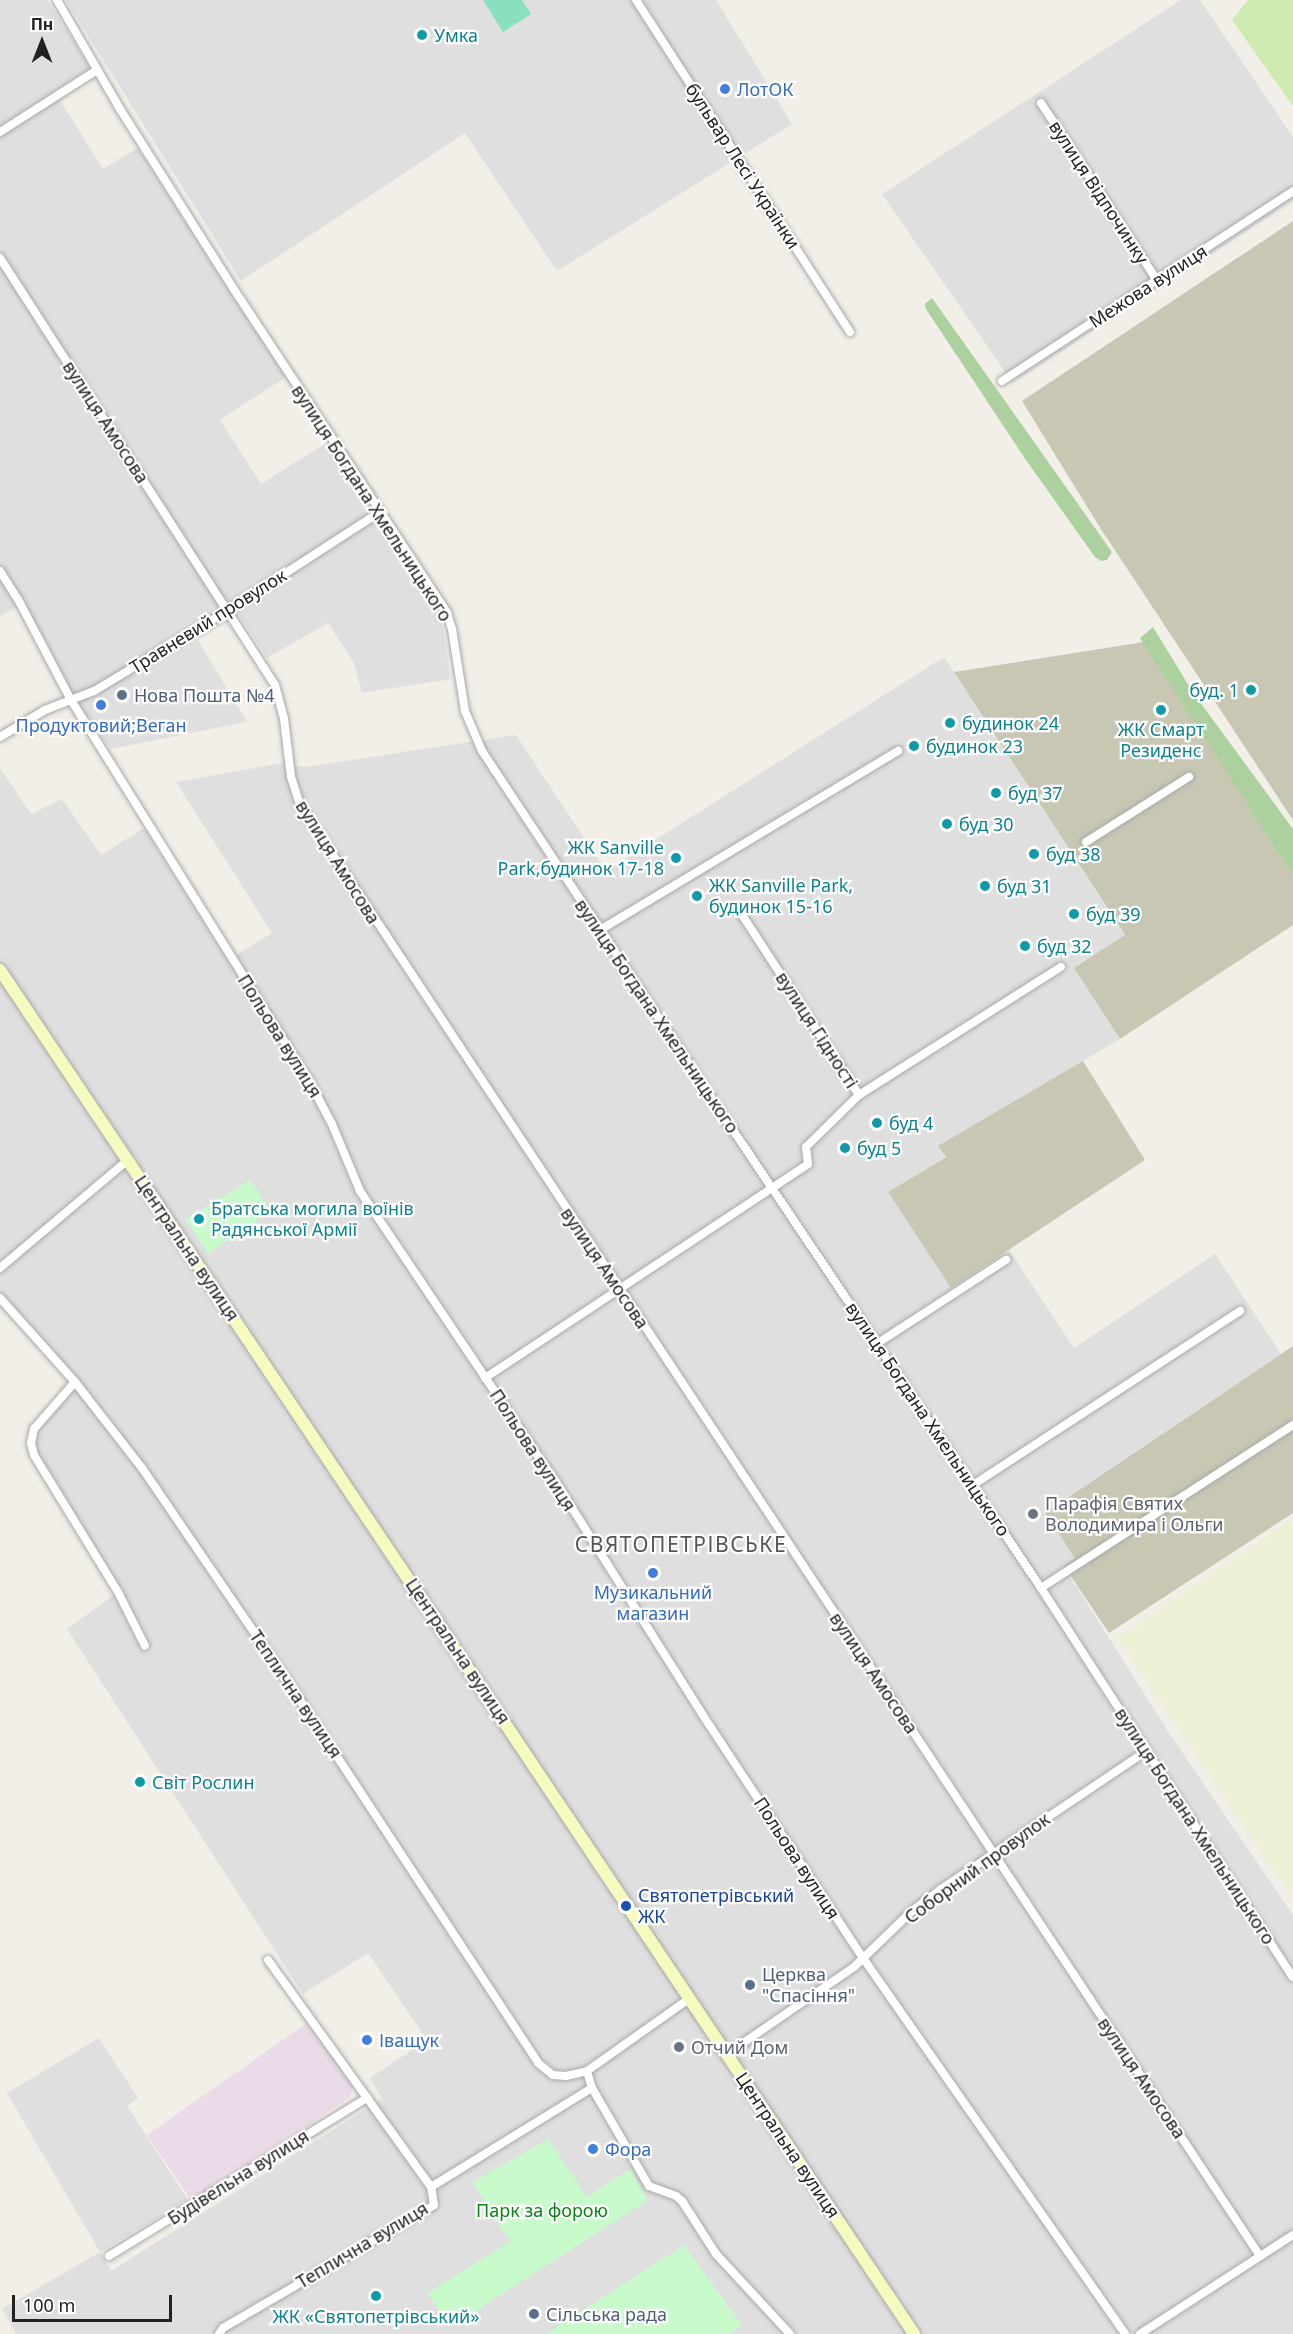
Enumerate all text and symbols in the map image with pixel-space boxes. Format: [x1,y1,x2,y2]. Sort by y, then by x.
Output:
north arrow [12,12,72,72]
text: Пн [31,13,53,35]
place label: Умка [434,24,478,46]
marker: Умка [415,28,429,42]
place label: ЛотОК [737,78,793,100]
street label: бульвар Лесі Українки [681,79,805,253]
marker: ЛотОК [718,82,732,96]
street label: вулиця Відпочинку [1045,116,1153,268]
street label: Межова вулиця [1085,240,1211,332]
street label: вулиця Амосова [58,357,154,487]
street label: вулиця Богдана Хмельницького [287,381,457,625]
street label: Травневий провулок [126,564,290,678]
place label: буд. 1 [1189,679,1239,701]
marker: буд. 1 [1244,683,1258,697]
place label: Нова Пошта №4 [134,684,275,706]
marker: Нова Пошта №4 [115,688,129,702]
marker: Продуктовий;Веган [94,698,108,712]
marker: ЖК Смарт Резиденс [1154,703,1168,717]
place label: будинок 24 [962,712,1059,734]
place label: Продуктовий;Веган [15,714,187,736]
marker: будинок 24 [943,716,957,730]
place label: ЖК Смарт Резиденс [1118,719,1204,762]
place label: будинок 23 [926,735,1023,757]
marker: будинок 23 [907,739,921,753]
place label: буд 37 [1008,782,1063,804]
marker: буд 37 [989,786,1003,800]
street label: вулиця Амосова [291,796,385,928]
place label: буд 30 [959,813,1014,835]
marker: буд 30 [940,817,954,831]
place label: ЖК Sanville Park,будинок 17-18 [498,837,664,880]
place label: буд 38 [1046,843,1101,865]
marker: буд 38 [1027,847,1041,861]
marker: ЖК Sanville Park,будинок 17-18 [669,851,683,865]
place label: ЖК Sanville Park, будинок 15-16 [709,875,853,918]
place label: буд 31 [997,875,1052,897]
marker: буд 31 [978,879,992,893]
marker: ЖК Sanville Park, будинок 15-16 [690,889,704,903]
street label: вулиця Богдана Хмельницького [570,895,744,1137]
place label: буд 39 [1086,903,1141,925]
marker: буд 39 [1067,907,1081,921]
place label: буд 32 [1037,935,1092,957]
marker: буд 32 [1018,939,1032,953]
street label: вулиця Гідності [771,968,863,1092]
street label: Польова вулиця [233,970,327,1102]
place label: буд 4 [889,1112,933,1134]
marker: буд 4 [870,1116,884,1130]
place label: буд 5 [857,1137,901,1159]
marker: буд 5 [838,1141,852,1155]
street label: Центральна вулиця [130,1171,244,1325]
place label: Братська могила воїнів Радянської Армії [211,1198,414,1240]
street label: вулиця Амосова [556,1203,654,1333]
marker: Братська могила воїнів Радянської Армії [192,1212,206,1226]
street label: вулиця Богдана Хмельницького [841,1298,1015,1540]
street label: Польова вулиця [485,1385,581,1515]
place label: Парафія Святих Володимира і Ольги [1045,1493,1223,1536]
marker: Парафія Святих Володимира і Ольги [1026,1507,1040,1521]
district label: СВЯТОПЕТРІВСЬКЕ [575,1531,787,1557]
marker: Музикальний магазин [646,1566,660,1580]
street label: Центральна вулиця [401,1574,515,1728]
place label: Музикальний магазин [594,1582,712,1624]
street label: вулиця Амосова [825,1608,923,1738]
street label: Теплична вулиця [245,1626,347,1762]
street label: вулиця Богдана Хмельницького [1110,1704,1280,1948]
place label: Світ Рослин [152,1771,254,1793]
marker: Світ Рослин [133,1775,147,1789]
street label: Польова вулиця [749,1793,845,1923]
street label: Соборний провулок [900,1808,1054,1928]
place label: Святопетрівський ЖК [638,1885,794,1928]
marker: Святопетрівський ЖК [619,1899,633,1913]
place label: Церква "Спасіння" [762,1964,855,2006]
marker: Церква "Спасіння" [743,1978,757,1992]
street label: вулиця Амосова [1093,2013,1191,2143]
place label: Іващук [379,2029,439,2051]
marker: Іващук [360,2033,374,2047]
place label: Отчий Дом [691,2036,788,2058]
marker: Отчий Дом [672,2040,686,2054]
street label: Центральна вулиця [731,2068,845,2222]
street label: Будівельна вулиця [163,2125,313,2229]
place label: Фора [605,2138,651,2160]
marker: Фора [586,2142,600,2156]
street label: Теплична вулиця [292,2197,432,2293]
park label: Парк за форою [476,2199,608,2221]
scale bar [15,2283,176,2321]
marker: ЖК «Святопетрівський» [369,2289,383,2303]
text: 100 m [23,2293,75,2317]
place label: Сільська рада [546,2303,667,2325]
place label: ЖК «Святопетрівський» [273,2305,479,2327]
marker: Сільська рада [527,2307,541,2321]

